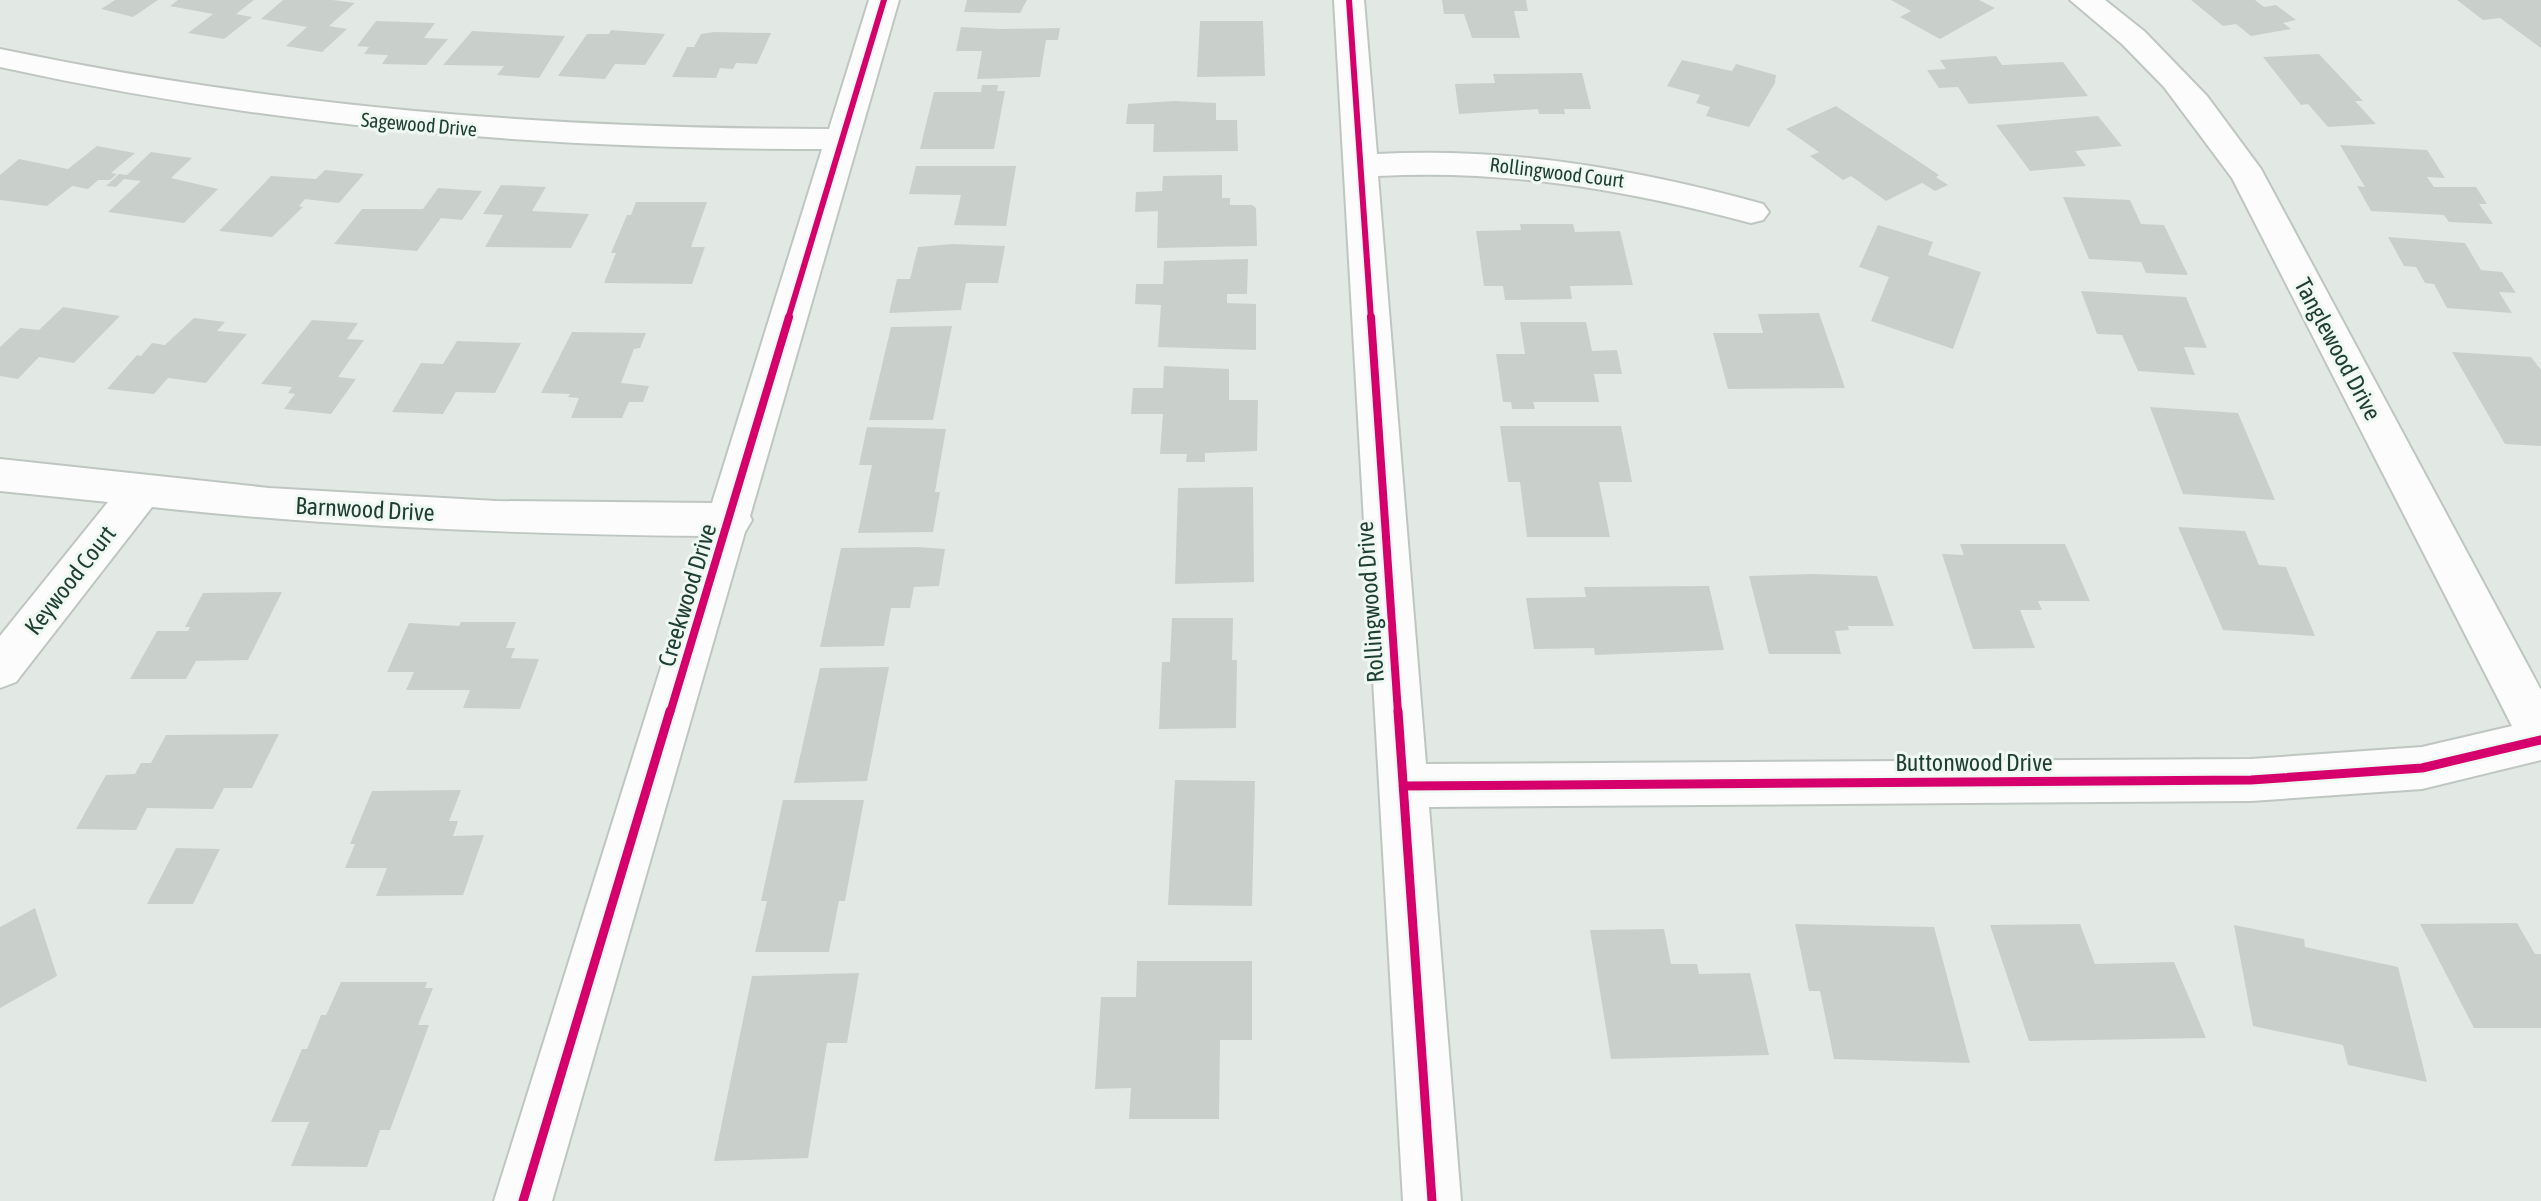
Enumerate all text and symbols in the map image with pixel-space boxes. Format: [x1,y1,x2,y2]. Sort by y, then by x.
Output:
street label: Sagewood Drive [360,107,478,141]
street label: Rollingwood Court [1489,152,1626,192]
street label: Tanglewood Drive [2289,274,2387,424]
street label: Barnwood Drive [295,492,435,526]
street label: Keywood Court [19,520,121,640]
street label: Creekwood Drive [652,520,722,670]
street label: Rollingwood Drive [1351,521,1389,683]
street label: Buttonwood Drive [1895,749,2053,776]

